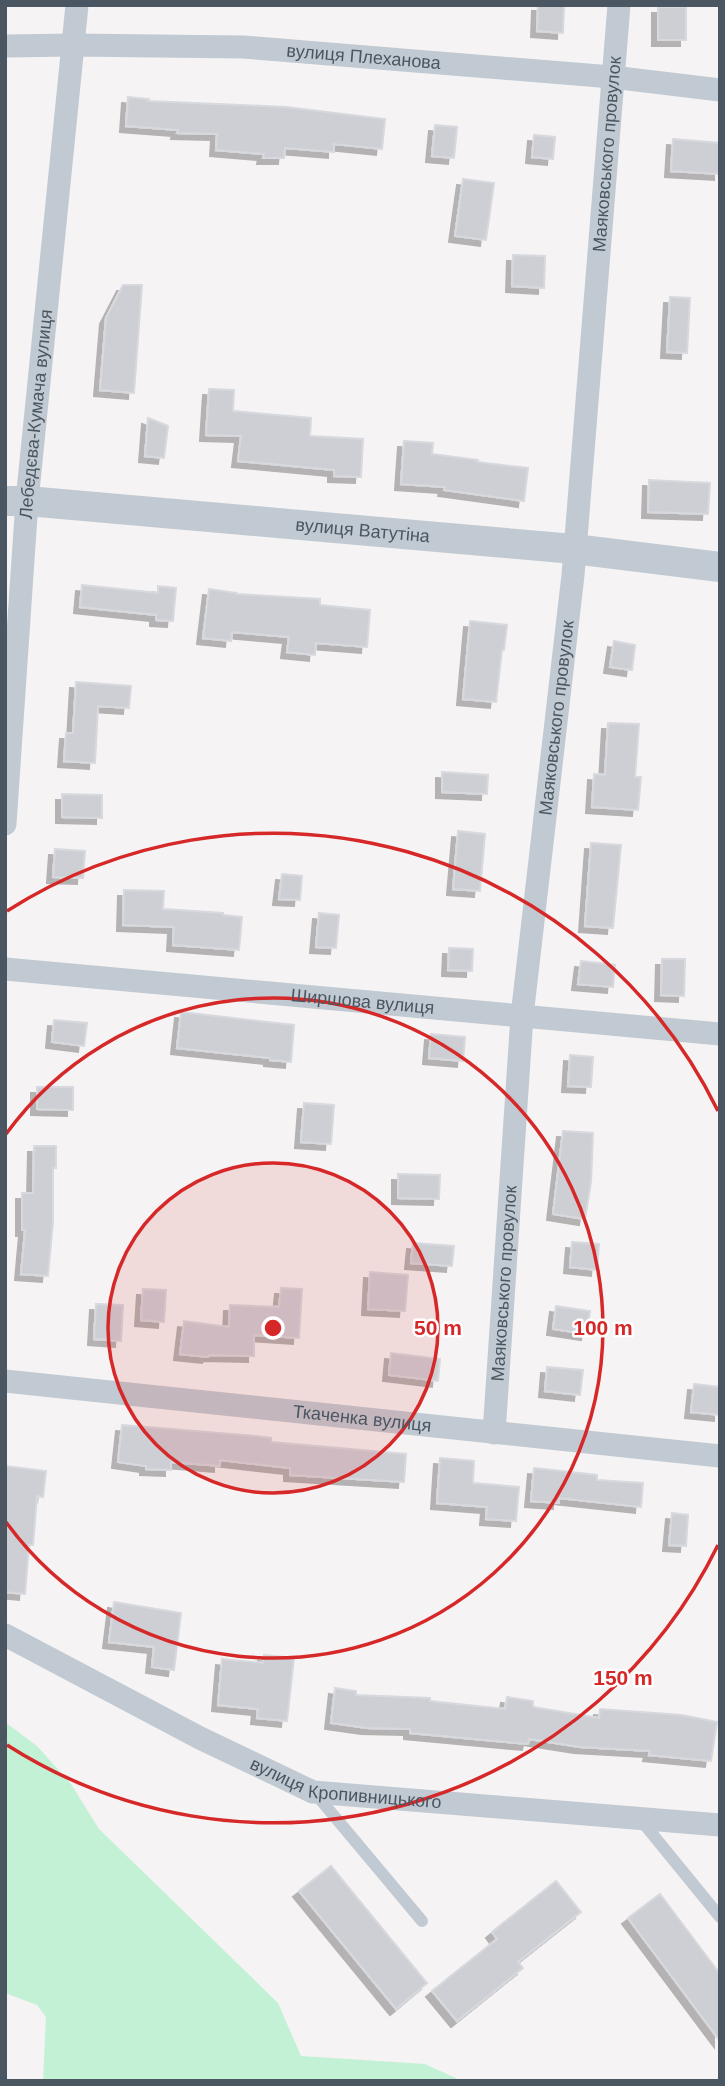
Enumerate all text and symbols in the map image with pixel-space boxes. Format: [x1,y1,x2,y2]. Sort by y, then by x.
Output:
street label: вулиця Плеханова [286,41,442,73]
street label: Маяковського провулок [589,55,625,253]
street label: Лебедєва-Кумача вулиця [16,308,56,520]
street label: вулиця Ватутіна [295,515,432,546]
street label: Маяковського провулок [535,619,578,817]
street label: Ширшова вулиця [290,985,435,1018]
street label: Маяковського провулок [487,1185,521,1382]
centre of rings [261,1316,285,1340]
text: 50 m [414,1316,462,1339]
text: 100 m [573,1316,633,1339]
street label: Ткаченка вулиця [292,1401,432,1436]
text: 150 m [593,1666,653,1689]
street label: вулиця Кропивницького [247,1753,442,1812]

